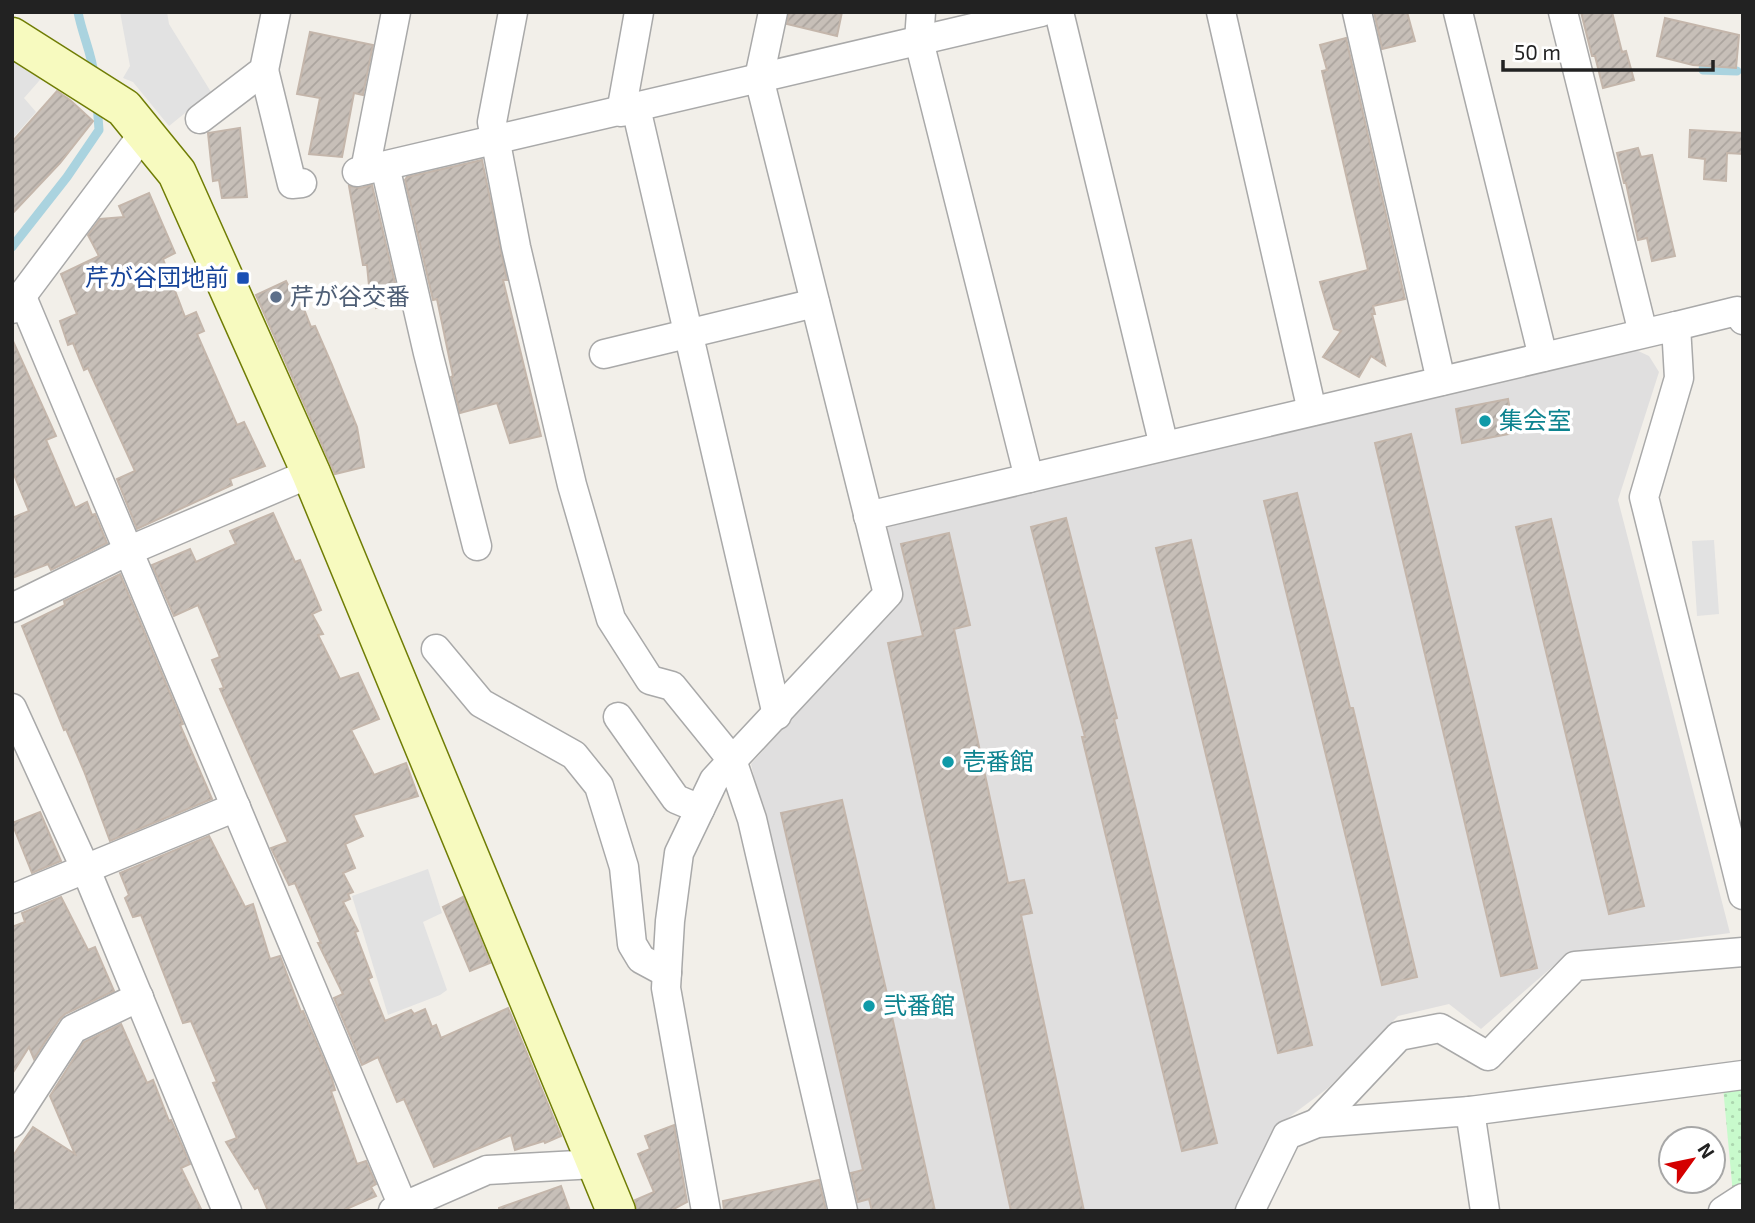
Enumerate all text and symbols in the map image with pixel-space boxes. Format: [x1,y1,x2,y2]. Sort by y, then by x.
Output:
scale bar [1503,28,1713,72]
text: 50 m [1514,39,1561,64]
place label: 芹が谷団地前 [85,262,229,291]
marker: 芹が谷団地前 [235,270,251,286]
place label: 芹が谷交番 [290,281,410,310]
marker: 芹が谷交番 [268,289,284,305]
place label: 集会室 [1499,405,1571,434]
marker: 集会室 [1477,413,1493,429]
place label: 壱番館 [962,746,1034,775]
marker: 壱番館 [940,754,956,770]
place label: 弐番館 [883,990,955,1019]
marker: 弐番館 [861,998,877,1014]
north arrow [1657,1125,1727,1195]
text: N [1693,1138,1720,1162]

